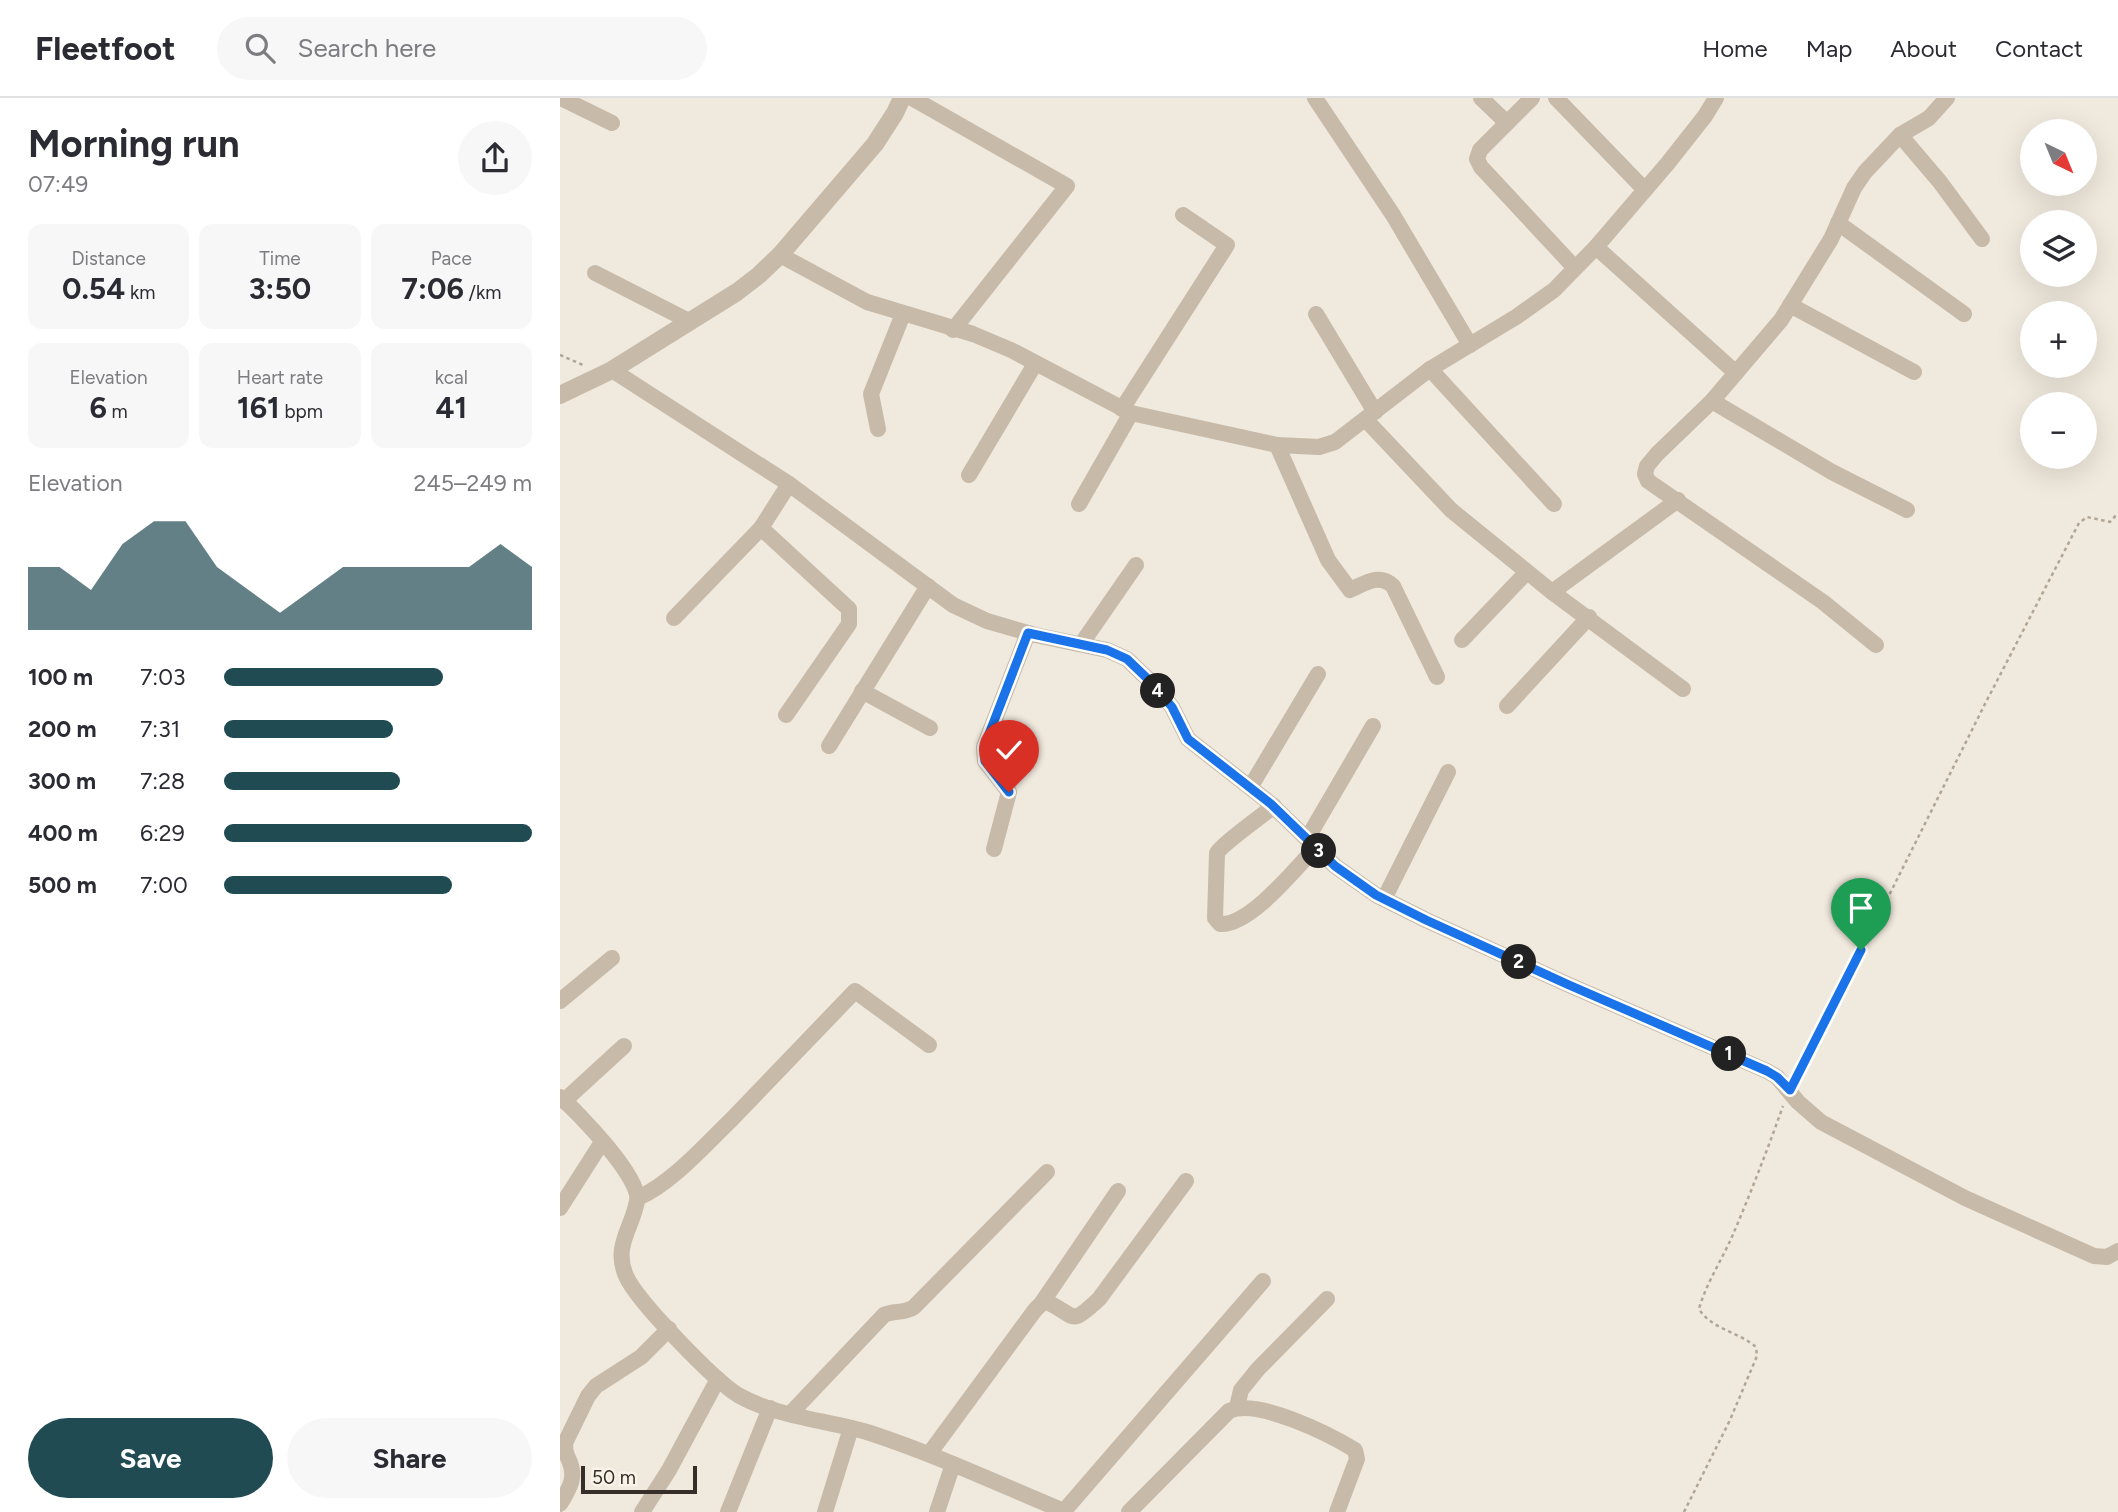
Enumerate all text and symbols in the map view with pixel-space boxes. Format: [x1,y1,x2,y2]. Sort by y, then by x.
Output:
search box [217,17,707,80]
text: Fleetfoot [35,29,175,68]
icon: search [241,29,279,67]
text: Search here [297,32,436,64]
text: Home [1702,34,1768,63]
text: Map [1806,34,1852,63]
text: About [1890,34,1957,63]
text: Contact [1995,34,2083,63]
north arrow [2020,119,2096,196]
map controls [2020,119,2097,469]
text: Morning run [28,121,240,167]
button: share [458,121,532,195]
text: 07:49 [28,170,88,198]
button: layers [2020,210,2097,287]
text: Distance [71,247,146,270]
text: Time [259,247,301,270]
text: Pace [431,247,472,270]
text: 0.54 [62,270,125,307]
text: 3:50 [249,270,311,307]
text: 7:06 [401,270,464,307]
text: km [125,281,155,304]
text: /km [464,281,501,304]
button: + [2020,301,2097,378]
text: Elevation [70,366,148,389]
text: Heart rate [237,366,323,389]
text: kcal [435,366,468,389]
text: 6 [90,389,107,426]
text: 161 [237,389,280,426]
text: 41 [435,389,467,426]
button: − [2020,392,2097,469]
text: m [107,400,128,423]
text: bpm [280,400,323,423]
text: Elevation [28,469,123,497]
text: 245–249 m [414,469,532,497]
text: 100 m [28,663,93,691]
text: 7:03 [140,663,185,691]
pin: 4 [1140,674,1176,708]
text: 4 [1151,679,1164,702]
text: 200 m [28,715,97,743]
text: 7:31 [140,715,180,743]
pin [979,720,1039,792]
icon: check [990,731,1028,769]
text: 300 m [28,767,96,795]
text: 7:28 [140,767,185,795]
text: 400 m [28,819,98,847]
text: 6:29 [140,819,185,847]
pin: 3 [1302,834,1336,868]
text: 3 [1313,839,1324,862]
text: 500 m [28,871,97,899]
text: 7:00 [140,871,188,899]
pin [1831,878,1891,950]
icon: arrive [1842,889,1880,927]
pin: 2 [1502,944,1536,980]
text: 2 [1513,950,1524,973]
pin: 1 [1712,1037,1746,1072]
text: 1 [1724,1042,1733,1065]
button: Save [28,1418,273,1498]
button: Share [287,1418,532,1498]
scale bar [581,1463,696,1495]
text: 50 m [592,1466,636,1489]

